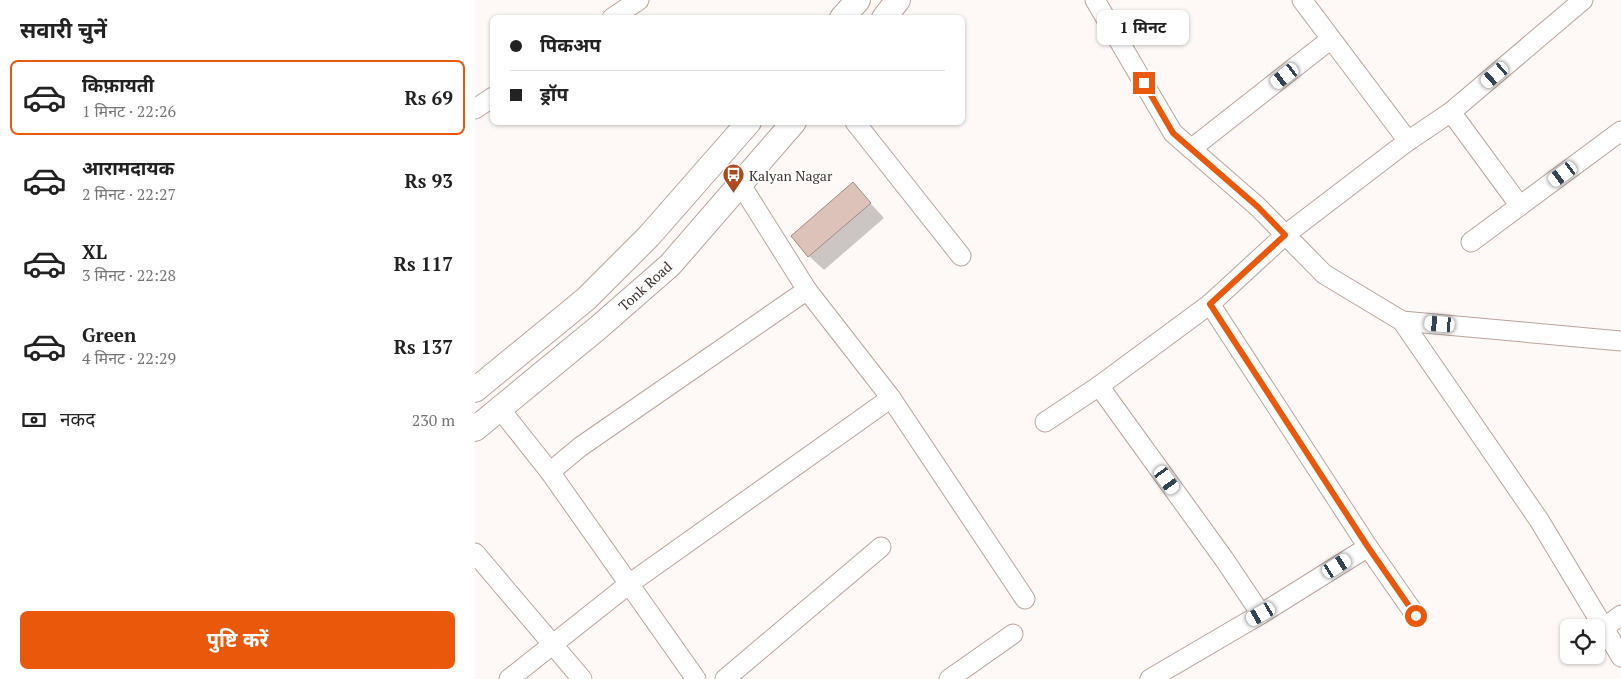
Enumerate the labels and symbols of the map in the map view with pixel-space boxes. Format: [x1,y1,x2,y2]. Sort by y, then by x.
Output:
callout: 1 मिनट [1098,11,1190,46]
car [1478,59,1511,91]
car [1268,61,1301,91]
route end [1133,72,1155,94]
car [1546,159,1579,189]
bus stop icon: Kalyan Nagar [721,163,745,194]
place label: Kalyan Nagar [749,166,833,185]
street label: Tonk Road [614,257,676,315]
car [1424,315,1455,333]
car [1152,463,1181,497]
car [1320,552,1353,580]
car [1244,600,1277,628]
route start [1405,605,1427,627]

